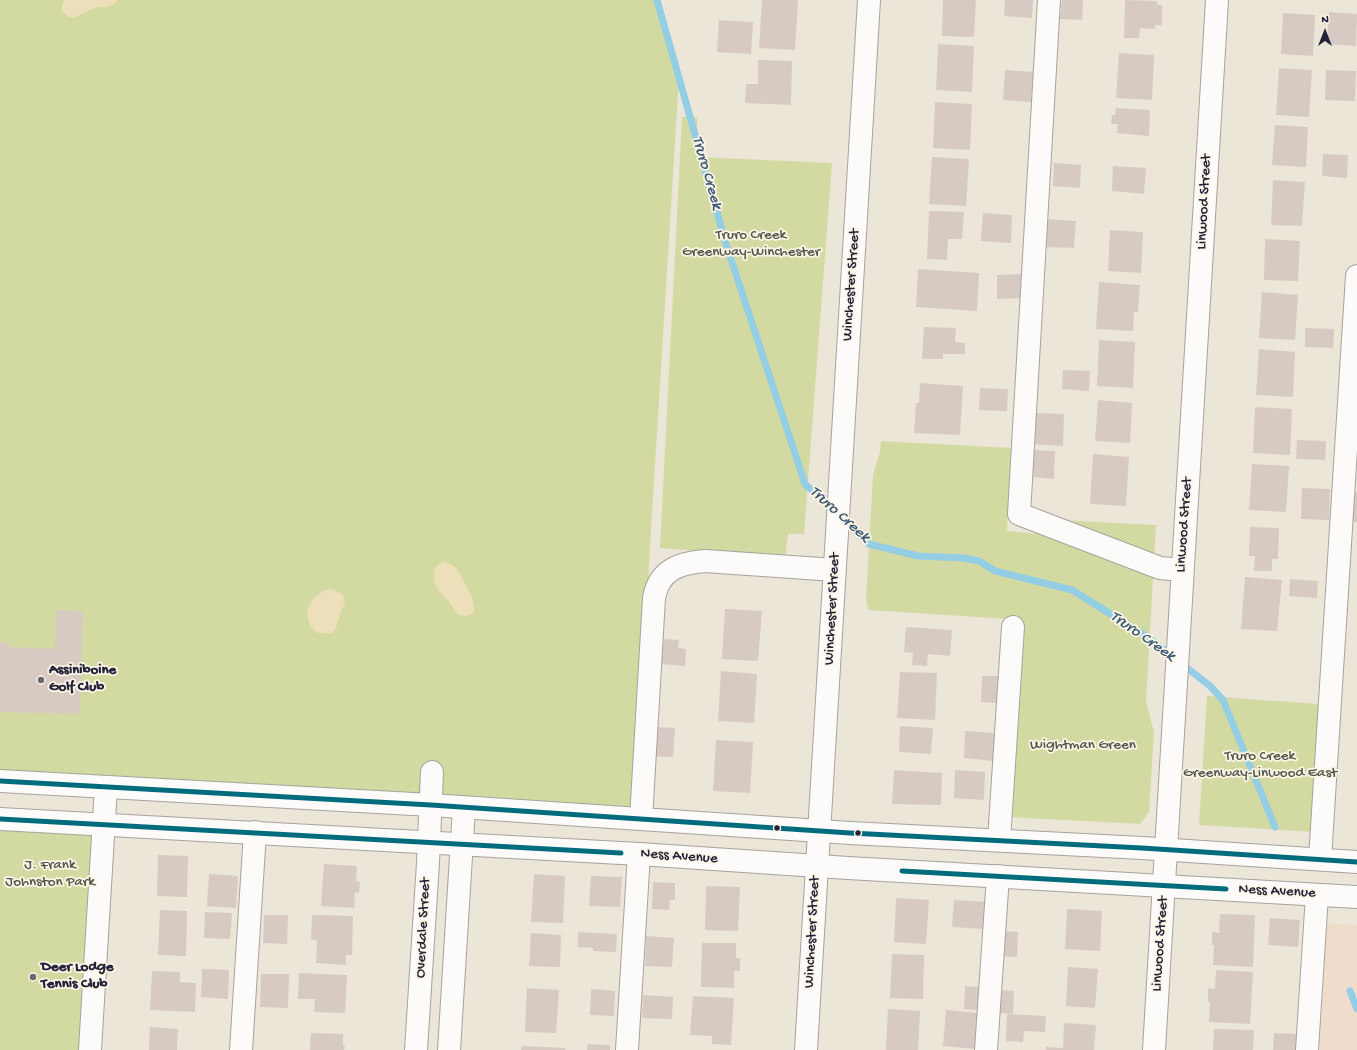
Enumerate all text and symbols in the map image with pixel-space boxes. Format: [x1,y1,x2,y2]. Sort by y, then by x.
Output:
north arrow [1305,12,1345,52]
text: N [1321,14,1329,26]
water label: Truro Creek [686,134,726,212]
street label: Linwood Street [1194,154,1216,250]
park label: Truro Creek Greenway-Winchester [682,227,820,262]
street label: Winchester Street [839,228,865,342]
street label: Linwood Street [1173,477,1197,573]
water label: Truro Creek [805,483,873,547]
street label: Winchester Street [821,552,845,666]
water label: Truro Creek [1106,608,1178,666]
place label: Assiniboine Golf Club [49,662,116,697]
marker: Assiniboine Golf Club [36,675,46,685]
park label: Wightman Green [1030,737,1136,755]
park label: Truro Creek Greenway-Linwood East [1183,748,1337,783]
unlabelled marker [772,823,782,833]
unlabelled marker [853,828,863,838]
street label: Ness Avenue [640,845,718,869]
park label: J. Frank Johnston Park [5,857,95,892]
street label: Winchester Street [801,875,825,989]
street label: Overdale Street [412,877,436,979]
street label: Ness Avenue [1238,881,1316,903]
street label: Linwood Street [1149,896,1173,992]
place label: Deer Lodge Tennis Club [41,959,113,994]
marker: Deer Lodge Tennis Club [28,972,38,982]

